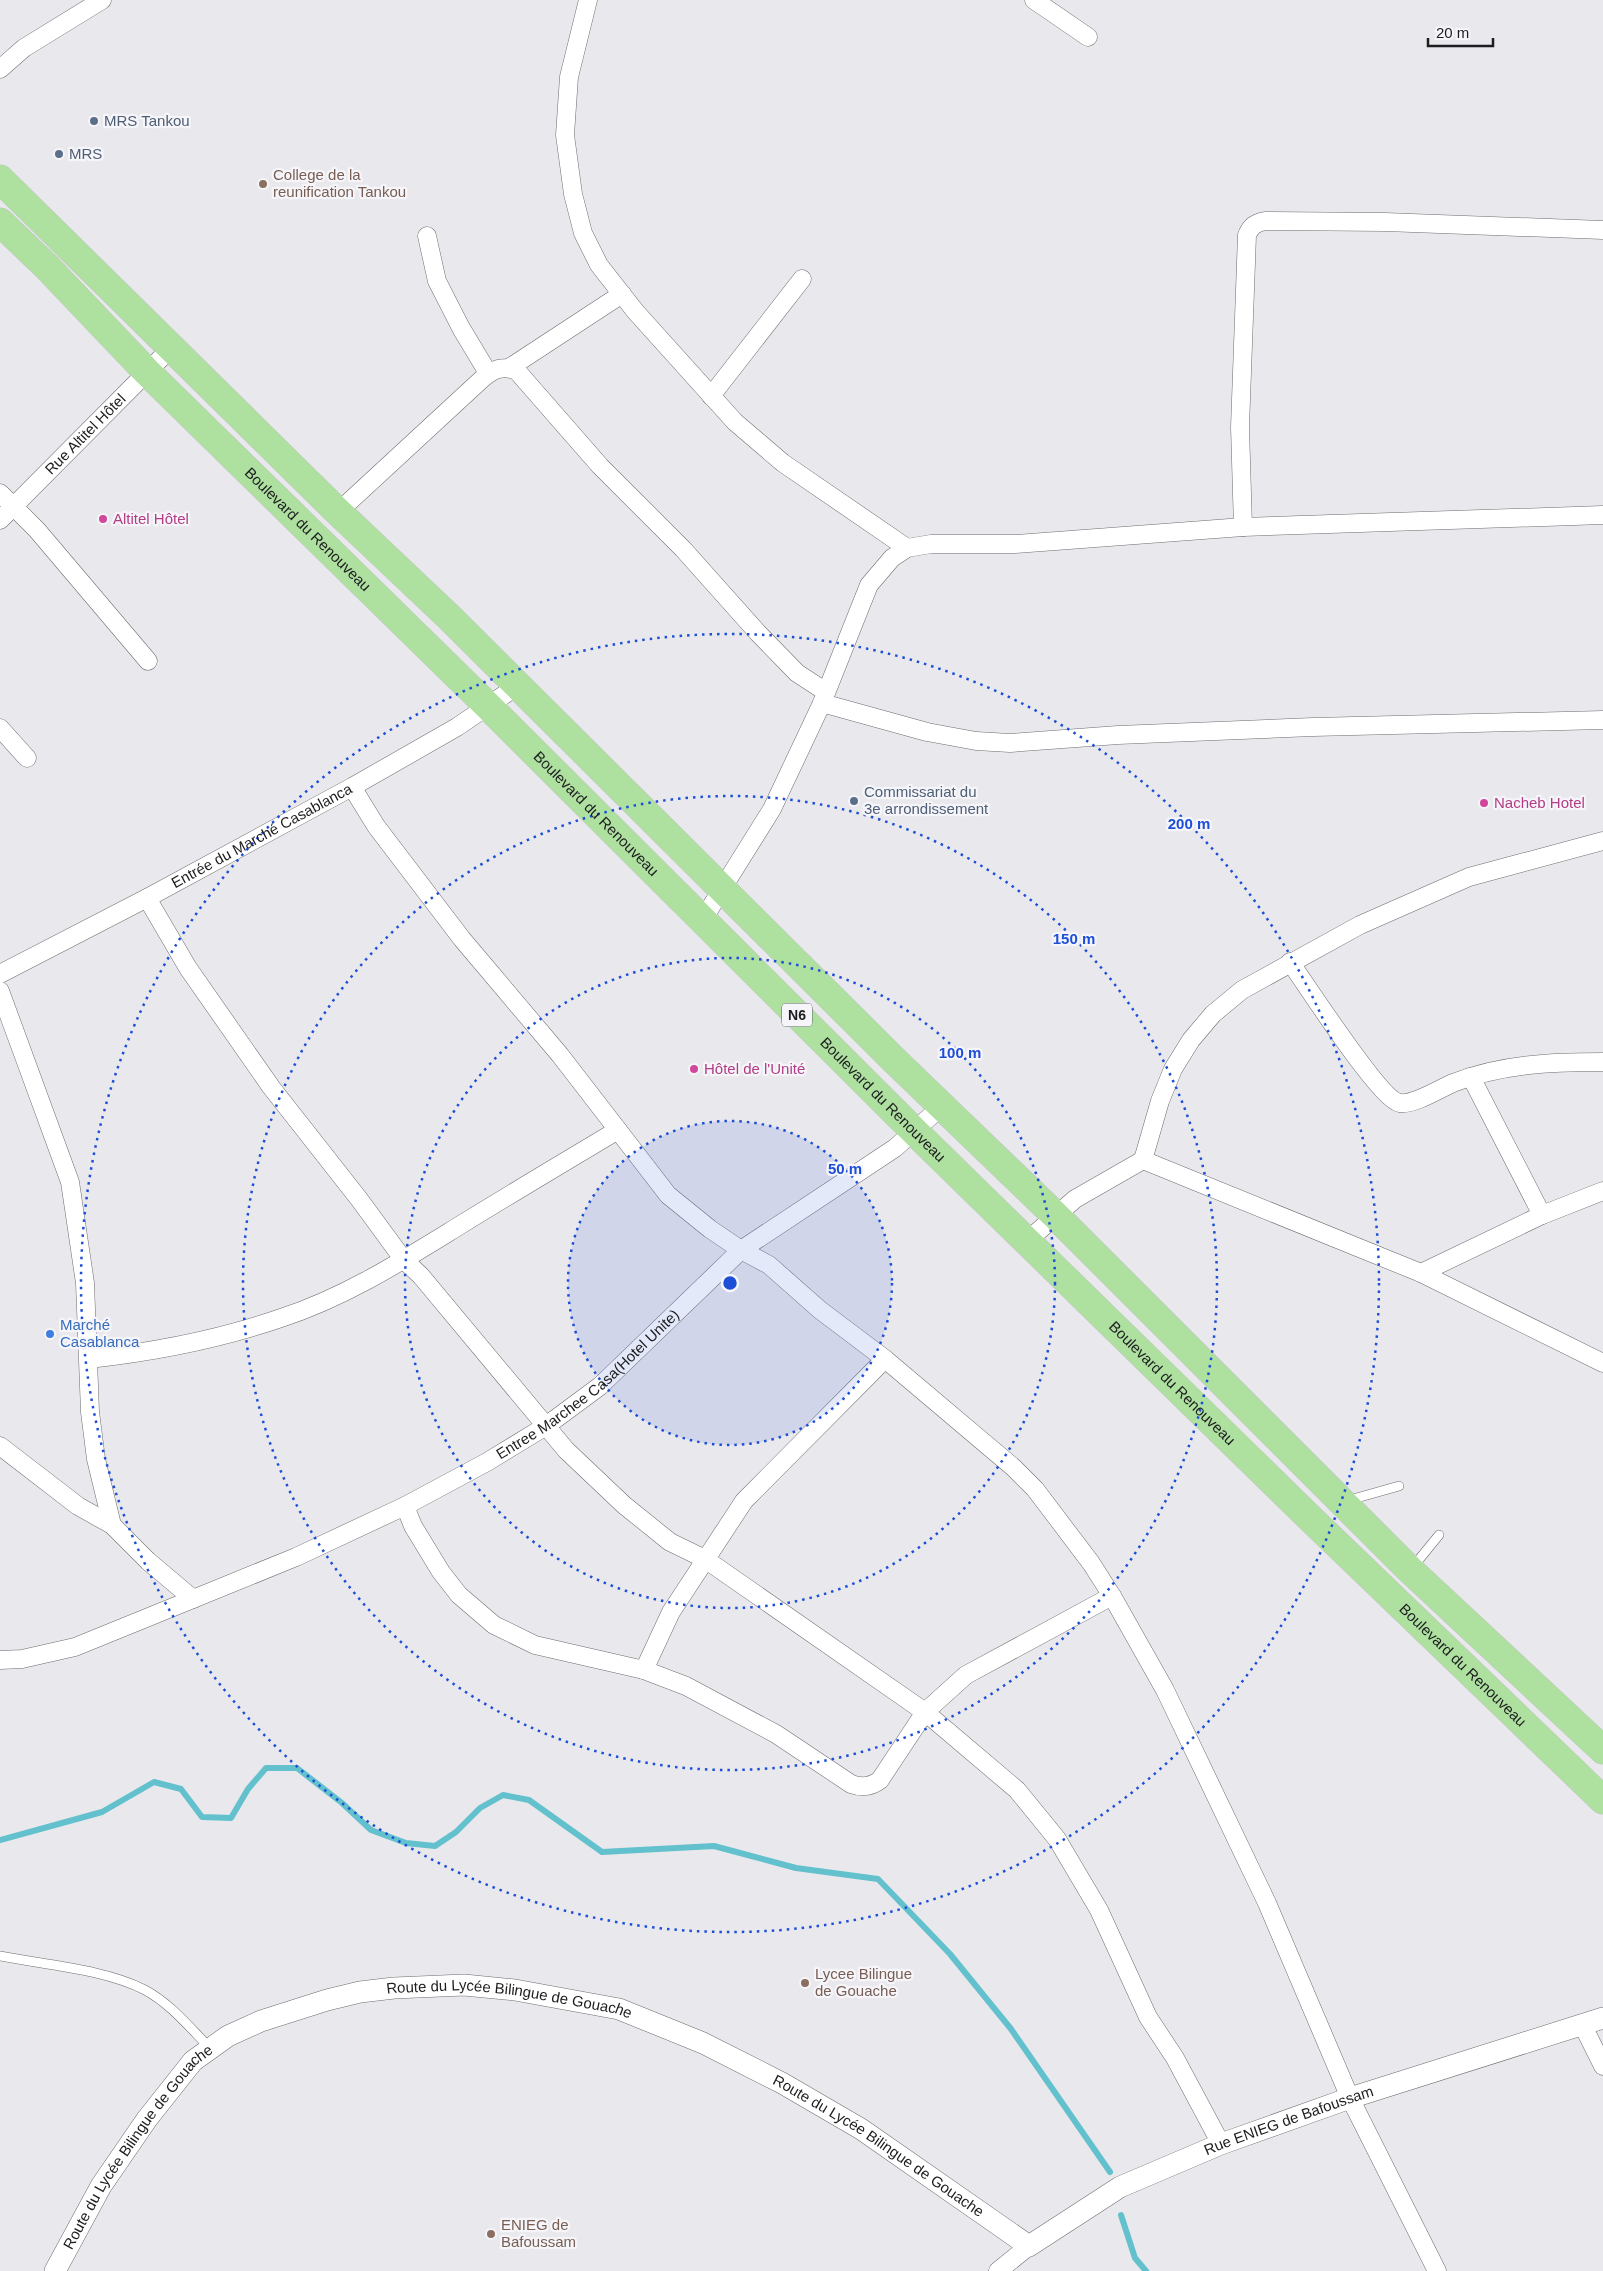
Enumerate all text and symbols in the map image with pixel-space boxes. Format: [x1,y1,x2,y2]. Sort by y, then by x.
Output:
scale bar [1428,15,1493,47]
text: 20 m [1436,24,1469,41]
place label: MRS Tankou [104,112,190,129]
marker: MRS Tankou [88,115,100,127]
place label: MRS [69,145,102,162]
marker: MRS [53,148,65,160]
place label: College de la reunification Tankou [273,166,406,200]
marker: College de la reunification Tankou [257,178,269,190]
street label: Rue Altitel Hôtel [41,390,129,478]
street label: Boulevard du Renouveau [242,464,374,594]
place label: Altitel Hôtel [113,510,189,527]
marker: Altitel Hôtel [97,513,109,525]
street label: Boulevard du Renouveau [530,748,662,879]
street label: Entrée du Marché Casablanca [168,779,355,891]
place label: Commissariat du 3e arrondissement [864,783,989,817]
place label: Nacheb Hotel [1494,794,1585,811]
marker: Commissariat du 3e arrondissement [848,795,860,807]
marker: Nacheb Hotel [1478,797,1490,809]
text: 200 m [1168,815,1210,832]
text: 150 m [1053,930,1095,947]
road number: N6 [782,1004,812,1026]
street label: Boulevard du Renouveau [817,1034,949,1165]
text: 100 m [939,1044,981,1061]
place label: Hôtel de l'Unité [704,1060,805,1077]
marker: Hôtel de l'Unité [688,1063,700,1075]
text: 50 m [828,1160,862,1177]
centre of rings [721,1274,739,1292]
street label: Entree Marchee Casa(Hotel Unite) [493,1306,682,1462]
place label: Marché Casablanca [60,1316,140,1350]
street label: Boulevard du Renouveau [1106,1318,1239,1448]
marker: Marché Casablanca [44,1328,56,1340]
street label: Boulevard du Renouveau [1396,1600,1530,1730]
place label: Lycee Bilingue de Gouache [815,1965,912,1999]
street label: Route du Lycée Bilingue de Gouache [385,1976,635,2021]
marker: Lycee Bilingue de Gouache [799,1977,811,1989]
street label: Route du Lycée Bilingue de Gouache [59,2041,216,2252]
street label: Route du Lycée Bilingue de Gouache [770,2071,987,2220]
street label: Rue ENIEG de Bafoussam [1201,2082,1375,2158]
place label: ENIEG de Bafoussam [501,2216,576,2250]
marker: ENIEG de Bafoussam [485,2228,497,2240]

